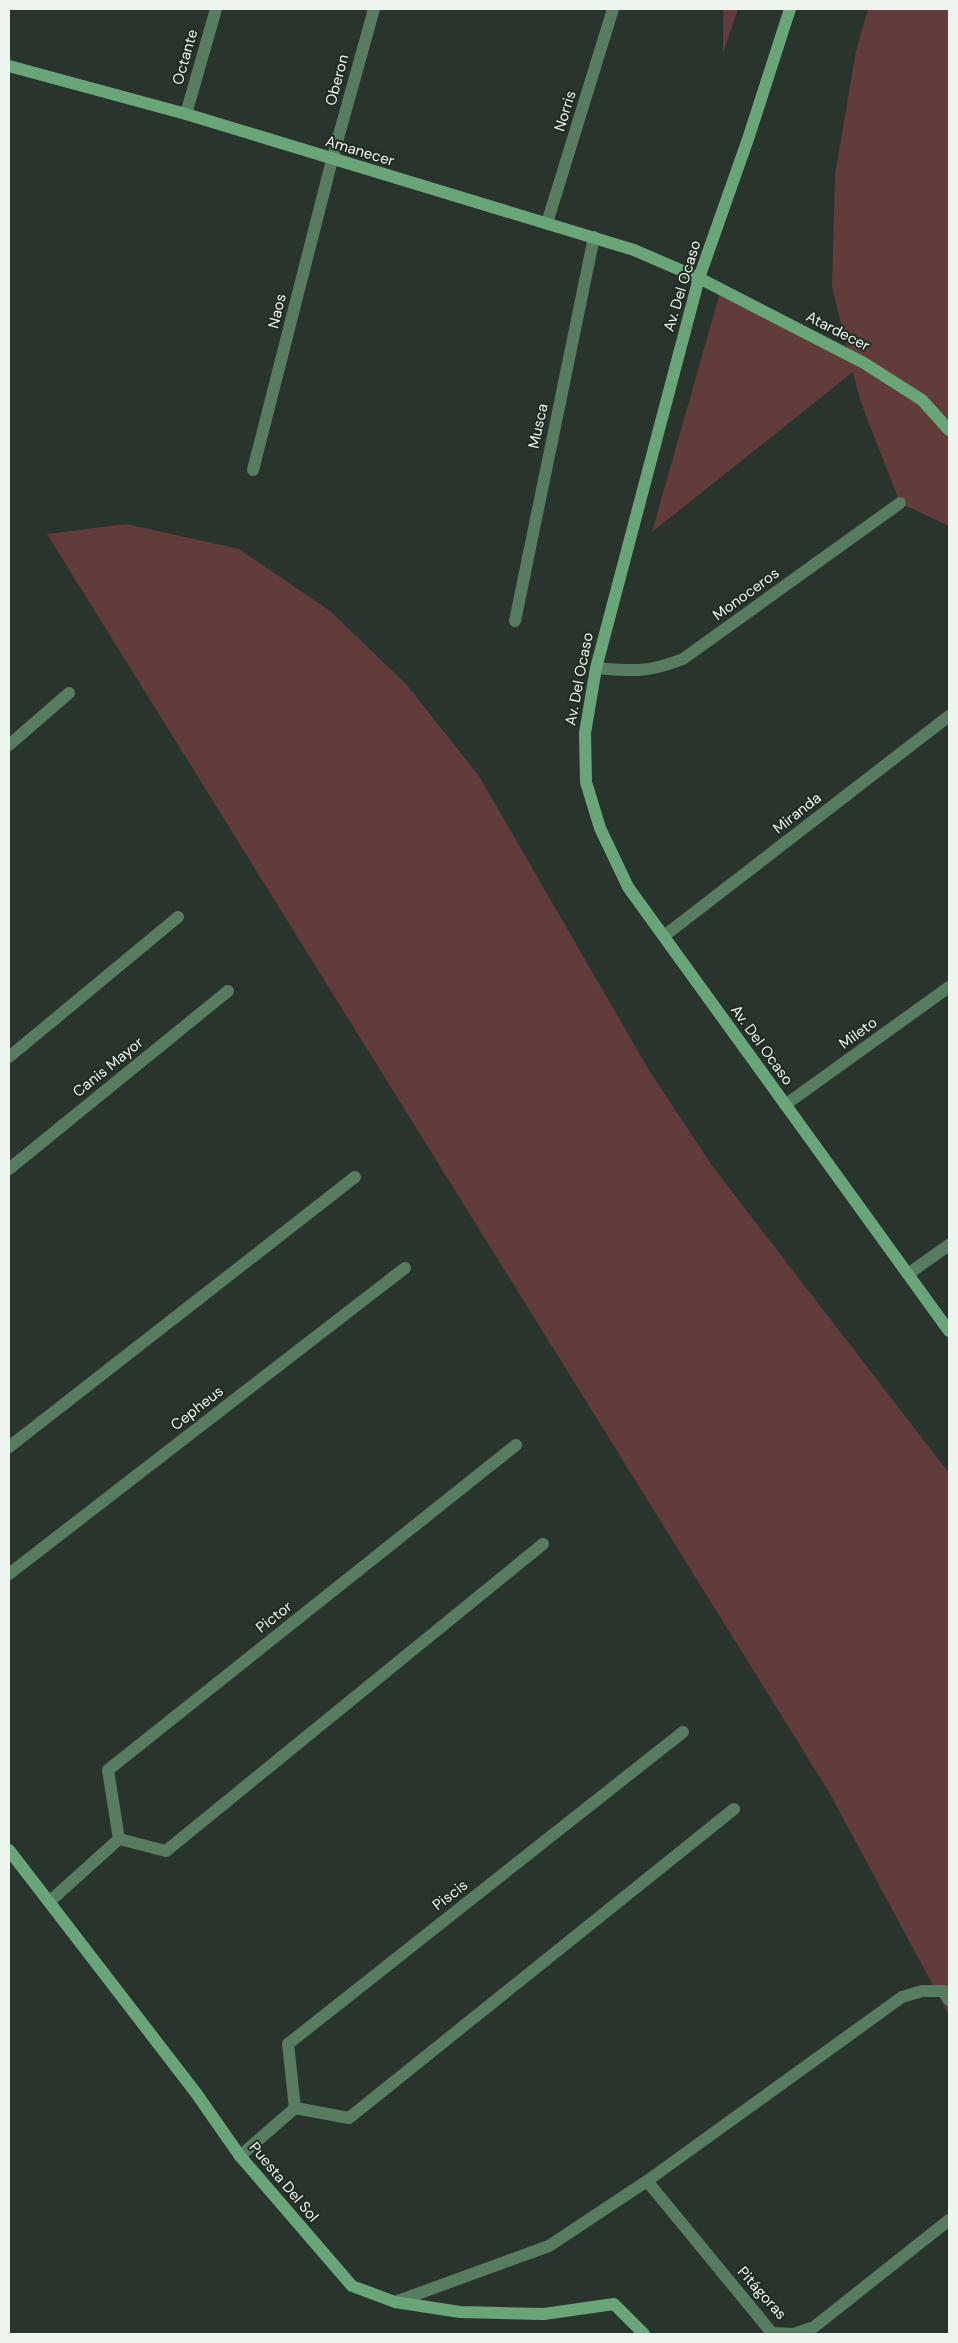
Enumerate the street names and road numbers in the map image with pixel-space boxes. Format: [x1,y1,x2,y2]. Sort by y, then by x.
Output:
street label: Octante [168,27,202,87]
street label: Oberon [321,52,353,108]
street label: Norris [549,88,581,134]
street label: Amanecer [323,131,397,171]
street label: Av. Del Ocaso [659,238,705,334]
street label: Naos [263,292,291,330]
street label: Atardecer [803,306,874,356]
street label: Musca [523,402,553,450]
street label: Monoceros [709,563,783,625]
street label: Av. Del Ocaso [560,631,598,727]
street label: Miranda [769,788,825,838]
street label: Av. Del Ocaso [726,1001,798,1089]
street label: Mileto [835,1012,881,1054]
street label: Canis Mayor [69,1032,148,1102]
street label: Cepheus [166,1381,228,1435]
street label: Pictor [252,1596,297,1637]
street label: Piscis [428,1875,472,1915]
street label: Puesta Del Sol [245,2138,323,2226]
street label: Pitágoras [733,2262,791,2324]

